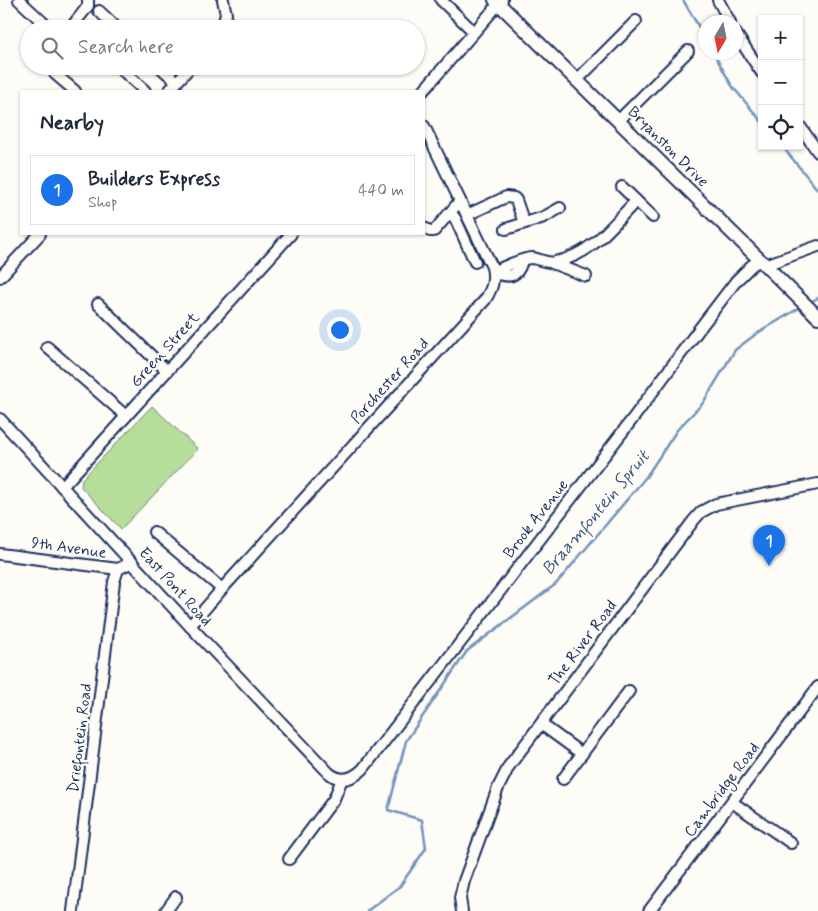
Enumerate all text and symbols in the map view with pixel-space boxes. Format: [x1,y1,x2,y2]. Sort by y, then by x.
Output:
north arrow [698,15,743,60]
map controls [758,15,803,150]
button: + [758,15,803,60]
search box [20,20,425,75]
icon: search [38,34,66,62]
text: Search here [78,35,174,60]
button: − [758,60,803,105]
street label: Bryanston Drive [623,102,713,192]
button: locate [758,105,803,150]
text: Nearby [40,109,104,137]
text: Builders Express [88,167,220,192]
text: 1 [53,180,61,201]
text: 440 m [358,180,404,201]
text: Shop [88,192,117,213]
street label: Green Street [126,308,205,392]
your location [327,317,353,343]
street label: Porchester Road [346,334,434,428]
water label: Braamfontein Spruit [537,444,657,581]
street label: Brook Avenue [499,475,573,563]
pin: 1 [753,525,785,566]
street label: 9th Avenue [30,532,108,564]
street label: East Pont Road [134,543,216,631]
street label: The River Road [544,596,622,690]
street label: Driefontein Road [63,682,99,794]
street label: Cambridge Road [679,738,765,842]

